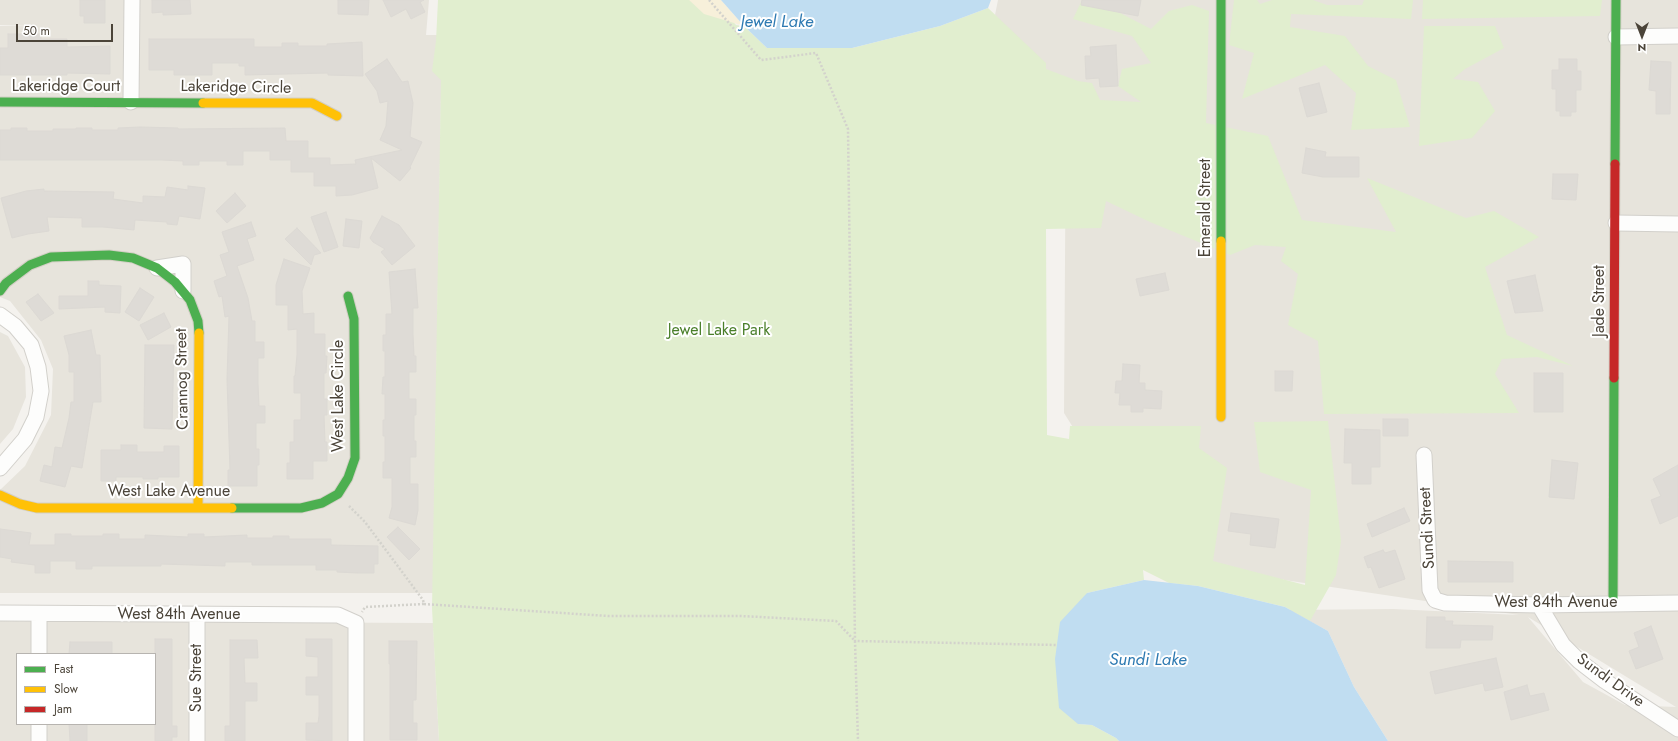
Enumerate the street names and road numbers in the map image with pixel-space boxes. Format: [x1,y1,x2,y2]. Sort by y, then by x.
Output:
street label: Lakeridge Court [12,77,120,97]
street label: Lakeridge Circle [180,77,292,99]
street label: Emerald Street [1196,159,1216,257]
street label: Jade Street [1590,265,1610,337]
street label: Crannog Street [173,328,193,430]
street label: West Lake Circle [329,340,349,452]
street label: West Lake Avenue [108,482,230,502]
street label: Sundi Street [1416,487,1440,569]
street label: West 84th Avenue [1495,593,1617,613]
street label: West 84th Avenue [118,605,240,625]
street label: Sue Street [187,644,207,712]
street label: Sundi Drive [1572,650,1648,712]

